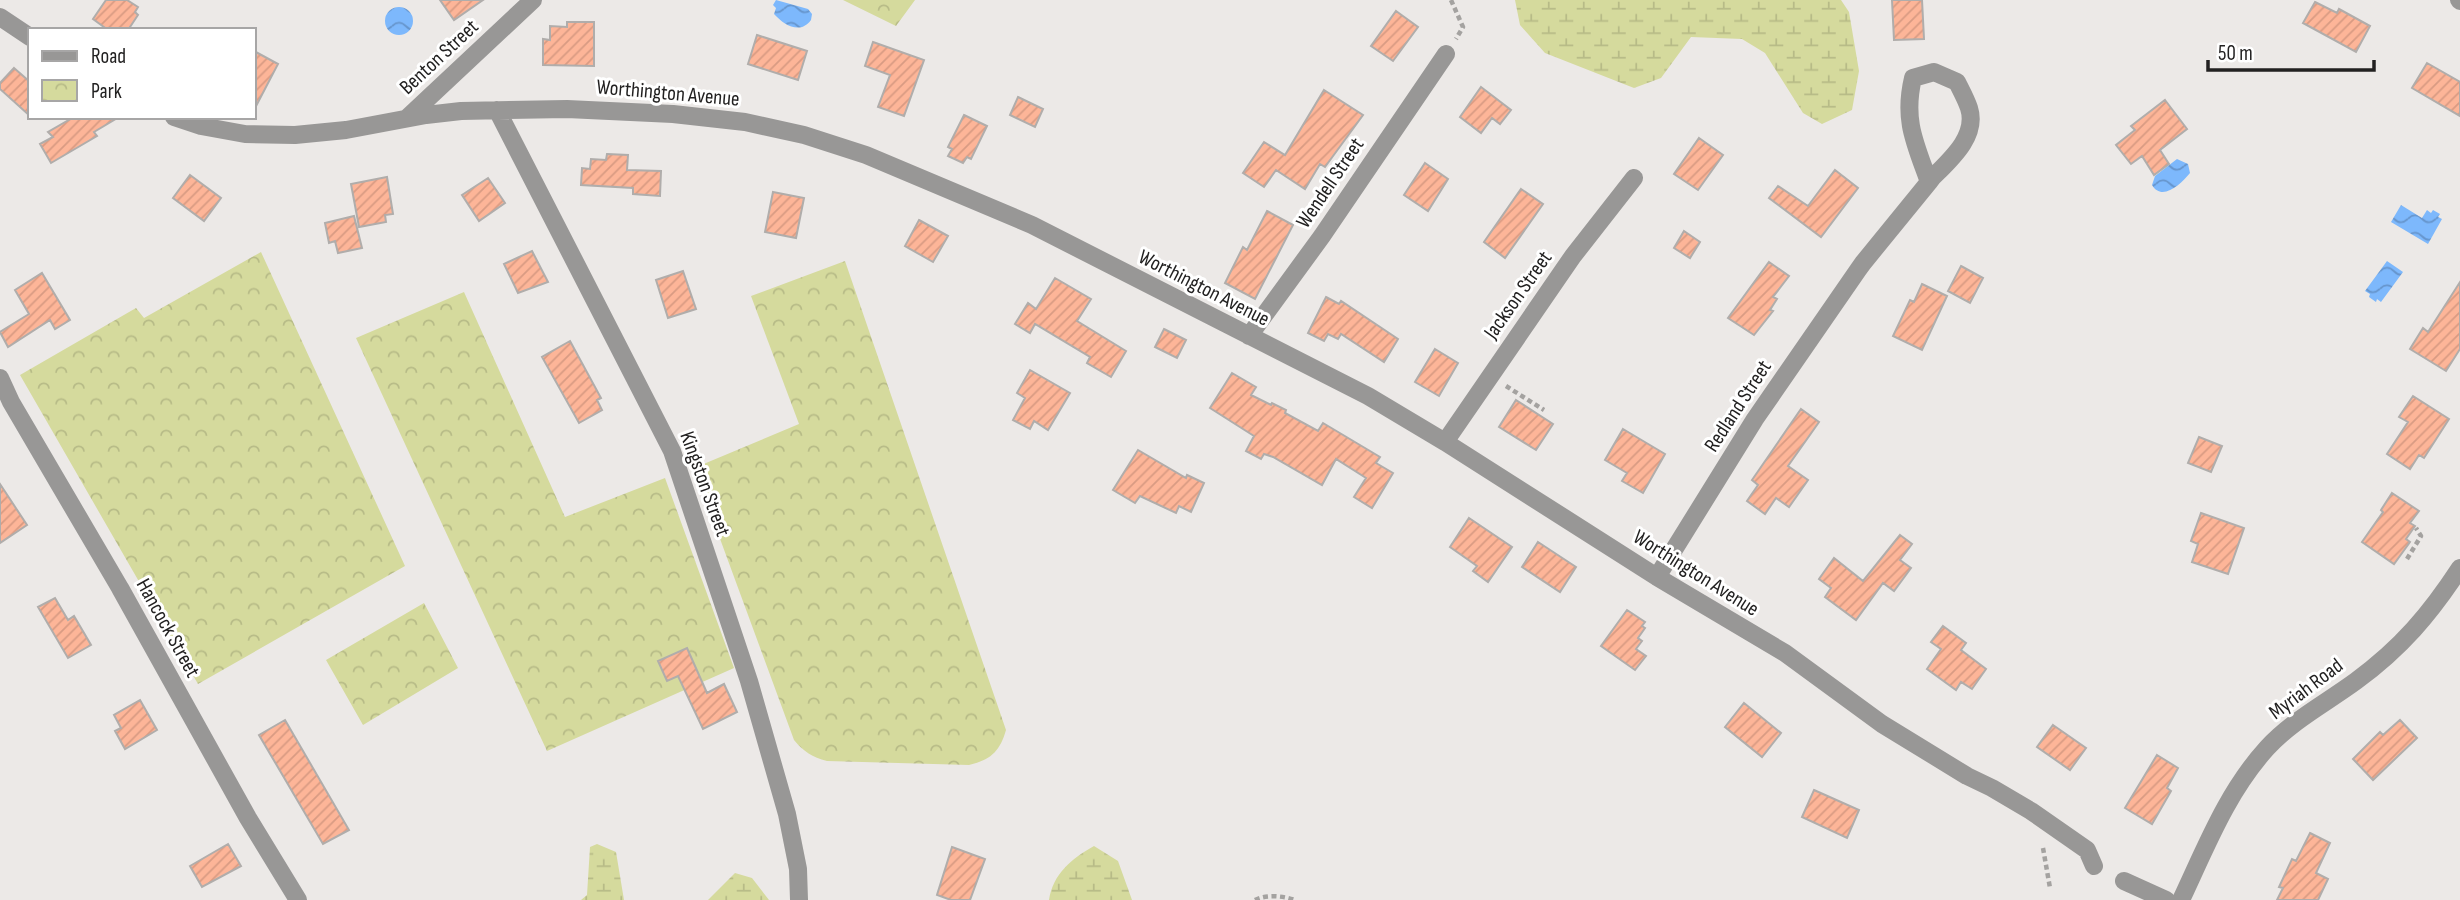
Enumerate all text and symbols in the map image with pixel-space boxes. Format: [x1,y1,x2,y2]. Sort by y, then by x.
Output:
street label: Benton Street [394,14,484,100]
legend [28,28,256,119]
scale bar [2208,28,2374,72]
text: 50 m [2218,41,2253,66]
text: Road [91,44,126,69]
street label: Worthington Avenue [595,74,741,112]
text: Park [91,79,122,104]
street label: Wendell Street [1291,133,1369,233]
street label: Worthington Avenue [1134,244,1274,332]
street label: Jackson Street [1478,246,1557,345]
street label: Redland Street [1699,356,1777,456]
street label: Kingston Street [674,428,736,540]
street label: Worthington Avenue [1629,524,1763,622]
street label: Hancock Street [131,574,205,682]
street label: Myriah Road [2264,653,2348,725]

